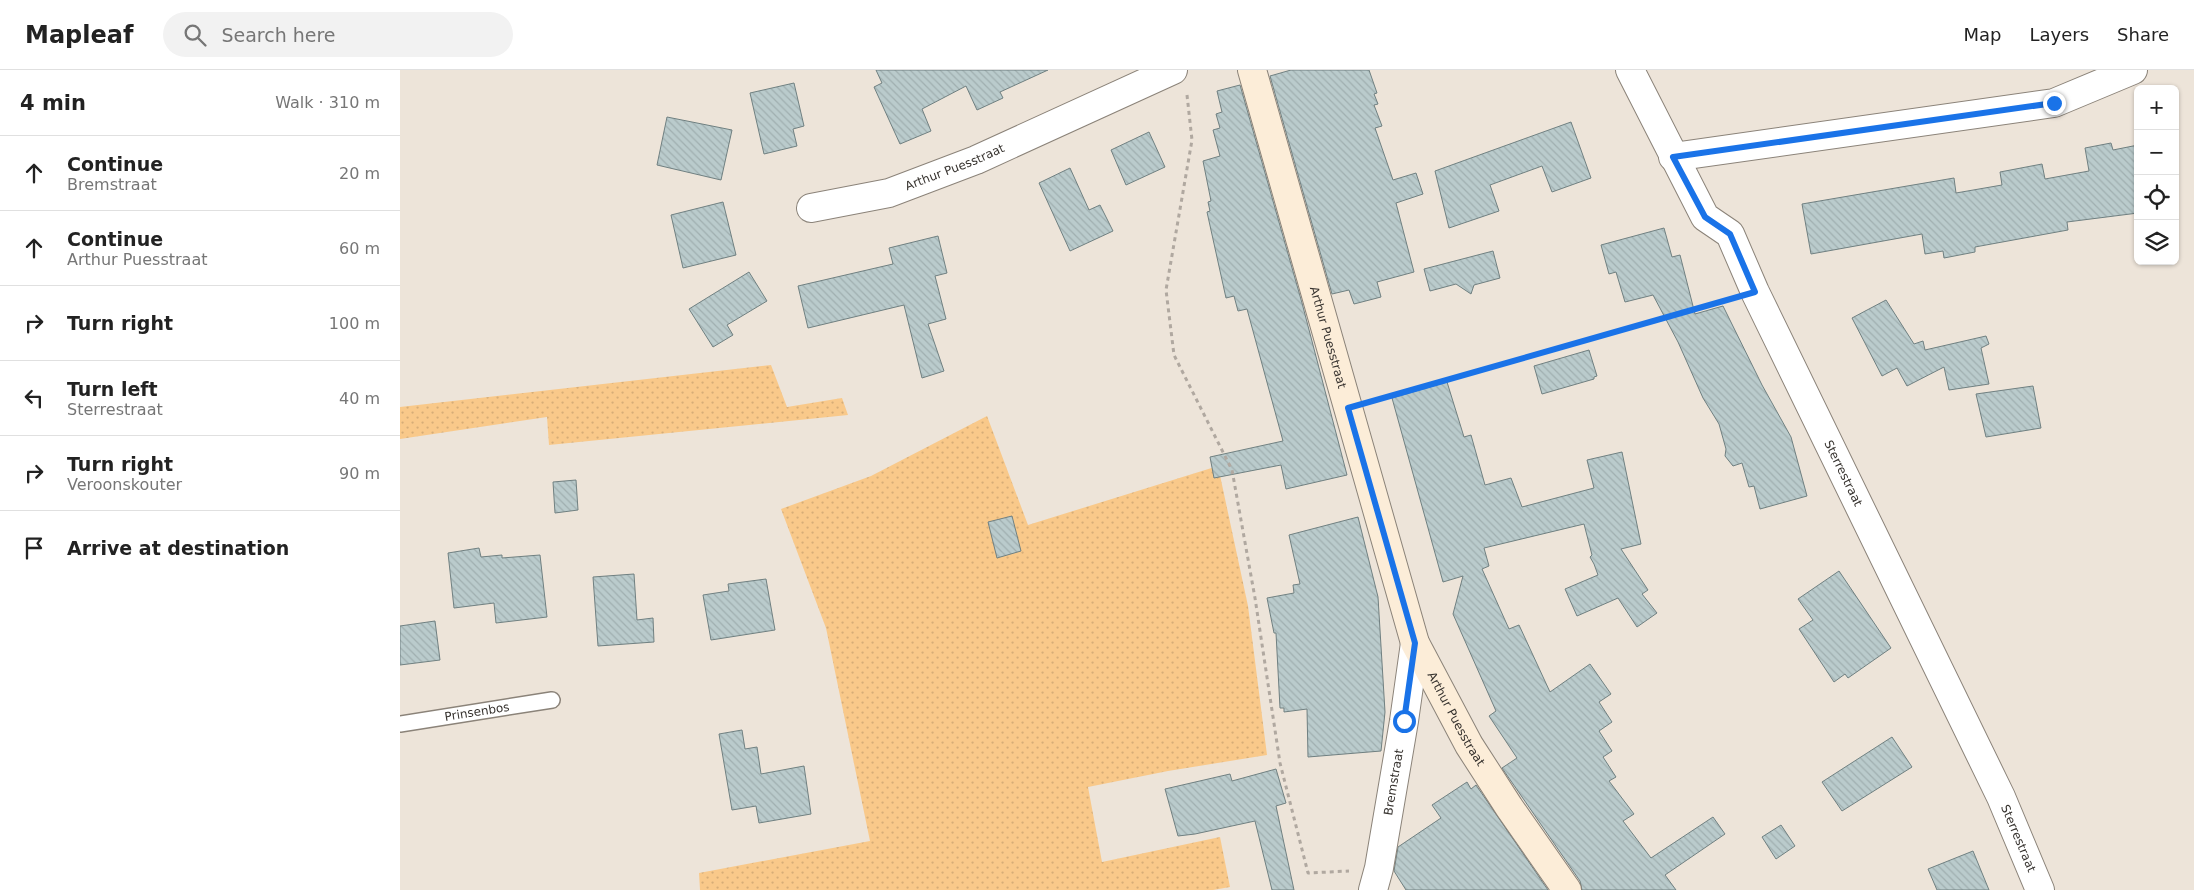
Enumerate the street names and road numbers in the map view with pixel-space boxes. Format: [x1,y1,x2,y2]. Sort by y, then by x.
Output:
street label: Arthur Puesstraat [903,141,1007,193]
street label: Arthur Puesstraat [1307,285,1349,390]
street label: Sterrestraat [1821,438,1865,509]
street label: Arthur Puesstraat [1424,669,1488,769]
street label: Prinsenbos [444,700,510,724]
street label: Bremstraat [1381,747,1406,816]
street label: Sterrestraat [1998,803,2039,874]

